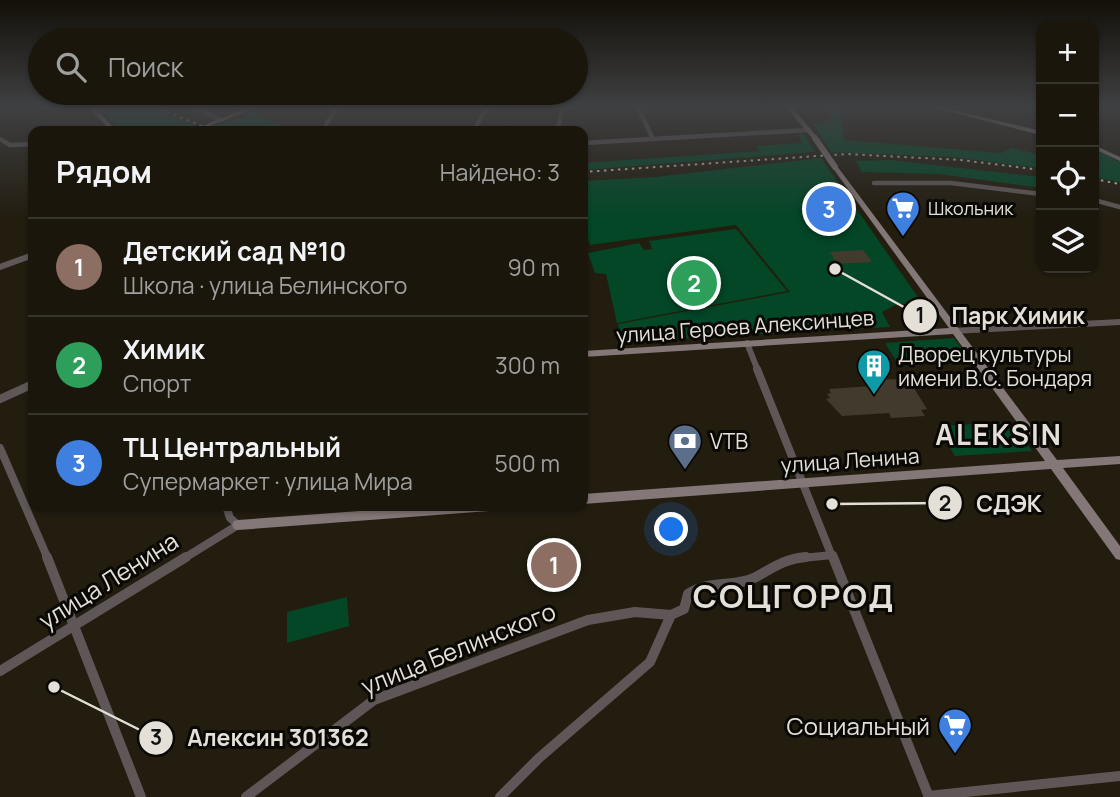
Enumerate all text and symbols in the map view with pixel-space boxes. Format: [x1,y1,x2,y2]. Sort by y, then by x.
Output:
map controls [1036,21,1099,273]
button: + [1036,21,1099,84]
search box [28,28,588,105]
icon: search [52,48,90,86]
text: Поиск [108,49,183,85]
button: − [1036,84,1099,147]
button: locate [1036,147,1099,210]
text: Рядом [56,151,152,192]
text: Найдено: 3 [440,156,560,188]
pin: 3 [806,183,852,235]
supermarket icon: Школьник [884,189,922,238]
place label: Школьник [928,196,1014,220]
button: layers [1036,210,1099,273]
text: Детский сад №10 [123,233,346,269]
text: 1 [74,251,84,283]
text: 90 m [508,251,560,283]
pin: 2 [671,257,717,309]
text: Школа · улица Белинского [123,269,407,301]
callout: Парк Химик [903,294,1099,338]
text: Парк Химик [951,299,1085,331]
text: 1 [915,301,925,329]
street label: улица Героев Алексинцев [615,303,875,349]
text: Химик [123,331,204,367]
place label: Дворец культуры имени В.С. Бондаря [898,340,1092,392]
building icon: Дворец культуры имени В.С. Бондаря [855,347,893,396]
text: 2 [72,349,86,381]
text: 300 m [495,349,560,381]
text: Спорт [123,367,191,399]
district label: ALEKSIN [935,415,1063,453]
bank icon: VTB [666,422,704,471]
place label: VTB [710,427,748,455]
text: ТЦ Центральный [123,429,341,465]
street label: улица Ленина [780,441,920,479]
text: 3 [72,447,86,479]
text: 500 m [495,447,560,479]
text: Супермаркет · улица Мира [123,465,413,497]
callout: СДЭК [927,481,1056,525]
text: СДЭК [976,487,1042,519]
text: 2 [939,489,951,517]
your location [654,512,688,546]
street label: улица Ленина [32,524,184,636]
pin: 1 [531,539,577,591]
district label: СОЦГОРОД [693,573,895,618]
street label: улица Белинского [356,594,560,702]
supermarket icon: Социальный [936,706,974,755]
place label: Социальный [787,709,930,742]
callout: Алексин 301362 [138,716,383,760]
text: Алексин 301362 [187,721,369,753]
text: 3 [150,723,162,751]

